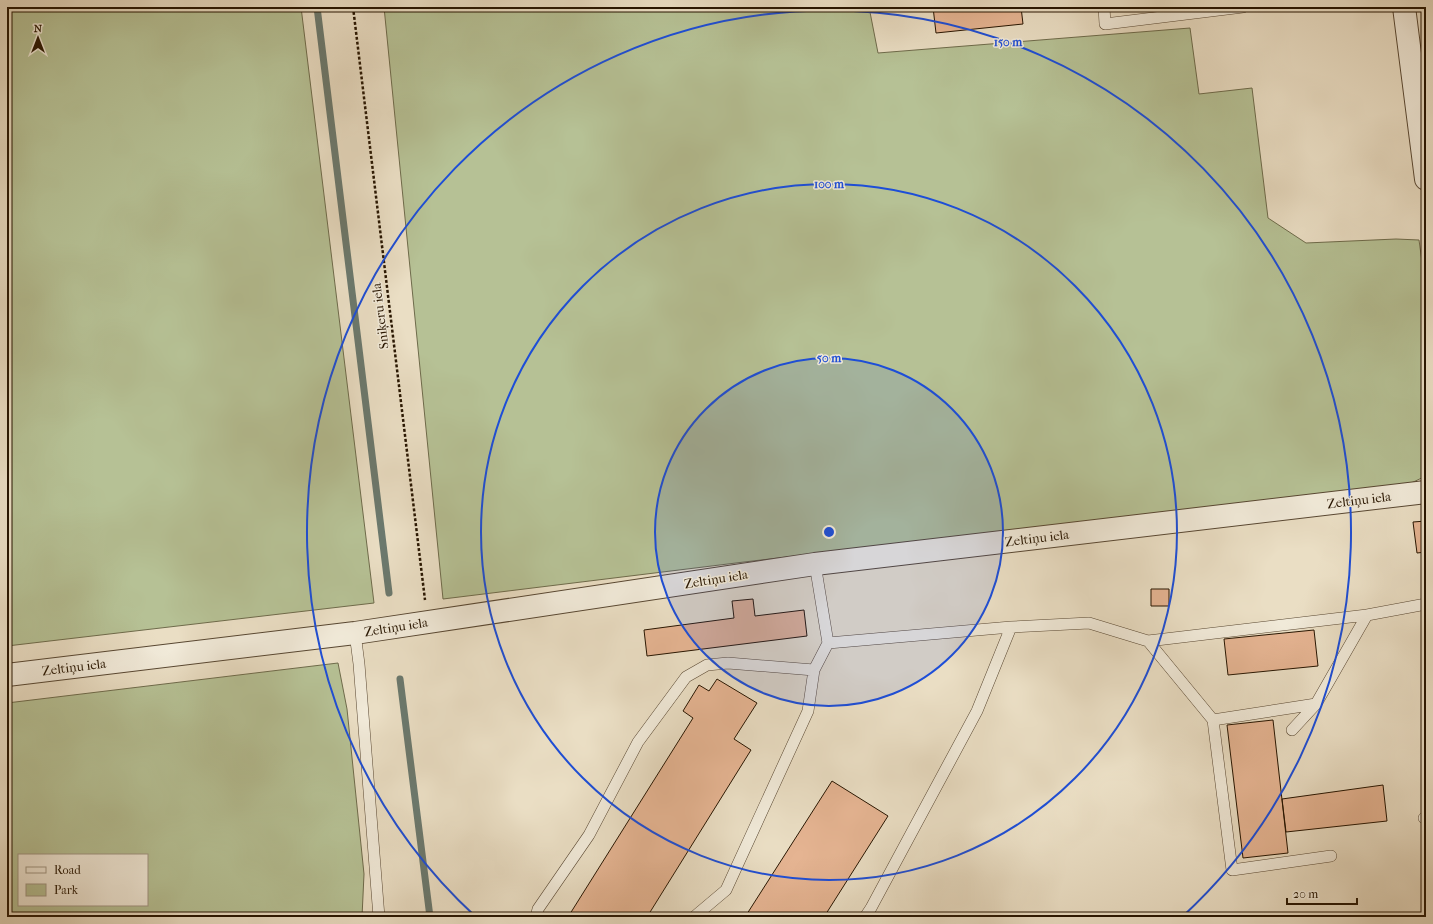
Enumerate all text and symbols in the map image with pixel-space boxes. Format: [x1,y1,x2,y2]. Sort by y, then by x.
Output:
north arrow [18,18,58,58]
text: N [34,22,43,35]
text: 150 m [994,35,1023,49]
text: 100 m [814,177,845,191]
street label: Sniķeru iela [368,281,391,350]
text: 50 m [817,351,842,365]
street label: Zeltiņu iela [1326,489,1393,511]
centre of rings [822,525,836,539]
street label: Zeltiņu iela [1004,527,1071,549]
street label: Zeltiņu iela [683,566,750,591]
street label: Zeltiņu iela [363,614,430,639]
street label: Zeltiņu iela [41,656,108,678]
legend [18,854,148,906]
text: Road [54,863,81,877]
scale bar [1287,880,1357,906]
text: Park [54,883,79,897]
text: 20 m [1293,887,1318,901]

